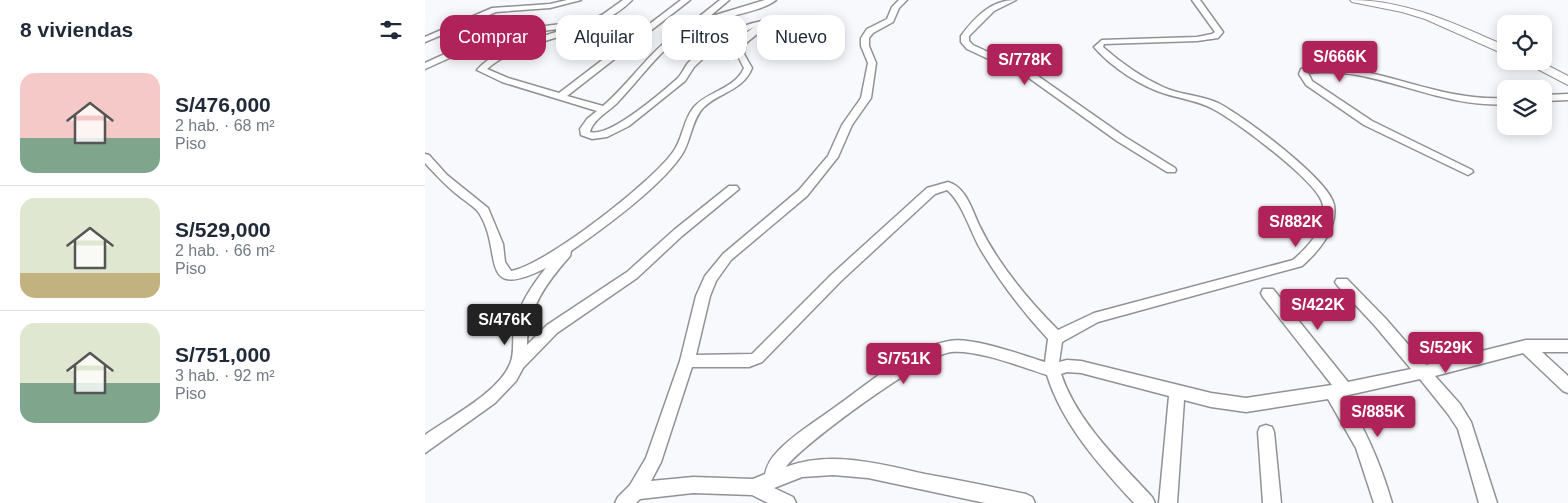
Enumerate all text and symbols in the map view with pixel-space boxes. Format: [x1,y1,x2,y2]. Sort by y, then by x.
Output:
chip: Comprar [440,15,546,60]
chip: Alquilar [556,15,652,60]
chip: Filtros [662,15,747,60]
chip: Nuevo [757,15,845,60]
map controls [1497,15,1552,135]
button: locate [1497,15,1552,70]
icon: filters [377,16,405,44]
text: 8 viviendas [20,18,133,41]
pin: S/666K [1299,41,1381,83]
pin: S/778K [984,44,1066,86]
text: S/666K [1313,48,1367,65]
text: S/778K [998,51,1052,68]
button: layers [1497,80,1552,135]
icon: home [60,93,120,153]
text: S/476,000 [175,93,271,116]
text: 2 hab. · 68 m² [175,117,275,134]
text: Piso [175,135,206,152]
pin: S/882K [1255,206,1337,248]
text: S/882K [1269,213,1323,230]
icon: home [60,218,120,278]
text: S/529,000 [175,218,271,241]
text: 2 hab. · 66 m² [175,242,275,259]
text: Piso [175,260,206,277]
pin: S/422K [1277,288,1359,331]
text: S/422K [1291,296,1345,313]
pin: S/476K [464,304,546,346]
text: S/476K [478,311,532,328]
pin: S/529K [1405,332,1487,374]
text: S/529K [1419,339,1473,356]
pin: S/751K [863,342,945,385]
icon: home [60,343,120,403]
text: S/751,000 [175,343,271,366]
text: S/751K [877,350,931,367]
text: 3 hab. · 92 m² [175,367,275,384]
text: Piso [175,385,206,402]
pin: S/885K [1337,396,1419,438]
text: S/885K [1351,403,1405,420]

